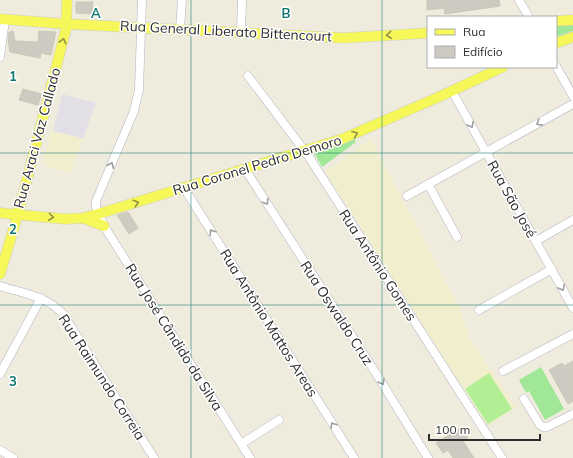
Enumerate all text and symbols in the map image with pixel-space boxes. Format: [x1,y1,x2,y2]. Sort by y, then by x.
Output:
text: A [91,5,101,21]
text: B [282,5,291,21]
street label: Rua General Liberato Bittencourt [120,16,333,46]
legend [427,16,557,68]
text: Rua [463,24,485,39]
one-way arrow [386,31,392,40]
one-way arrow [58,37,66,44]
text: Edifício [463,44,503,59]
street label: Rua Araci Vaz Callado [10,66,64,210]
text: 1 [9,68,17,84]
one-way arrow [536,118,543,125]
one-way arrow [466,121,473,129]
street label: Rua Coronel Pedro Demoro [170,131,344,199]
one-way arrow [351,131,359,139]
street label: Rua São José [483,157,541,241]
one-way arrow [106,162,114,169]
one-way arrow [262,198,269,205]
one-way arrow [132,199,139,208]
street label: Rua Antônio Gomes [335,206,421,324]
one-way arrow [47,213,54,222]
text: 2 [9,221,17,237]
one-way arrow [209,229,217,236]
street label: Rua Antônio Mattos Areas [216,246,322,400]
street label: Rua Oswaldo Cruz [296,257,378,369]
street label: Rua José Cândido da Silva [121,260,227,414]
one-way arrow [557,284,564,291]
street label: Rua Raimundo Correia [55,311,149,443]
text: 3 [9,373,17,389]
one-way arrow [377,378,384,385]
scale bar [429,416,540,442]
one-way arrow [331,422,338,429]
text: 100 m [435,422,470,437]

